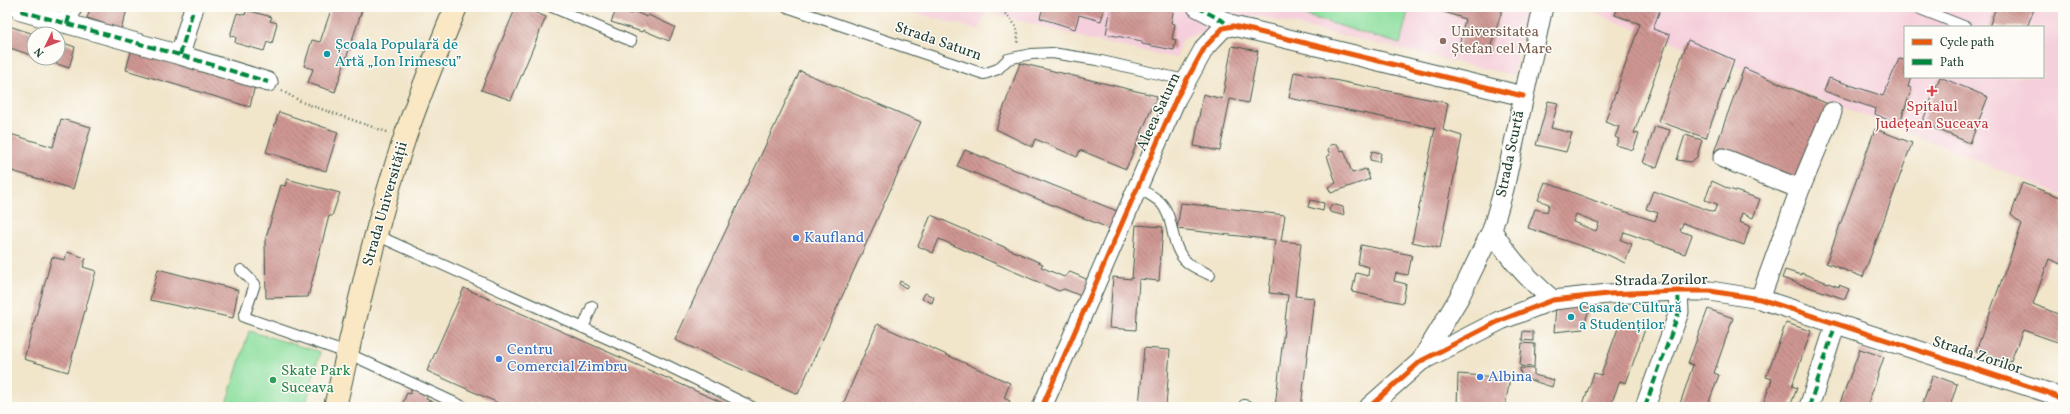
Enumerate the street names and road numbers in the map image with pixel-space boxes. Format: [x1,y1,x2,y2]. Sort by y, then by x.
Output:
street label: Strada Saturn [892,17,984,67]
street label: Aleea Saturn [1132,69,1186,155]
street label: Strada Scurtă [1492,108,1530,200]
street label: Strada Universității [358,139,414,269]
street label: Strada Zorilor [1614,270,1708,292]
street label: Strada Zorilor [1929,332,2025,380]

